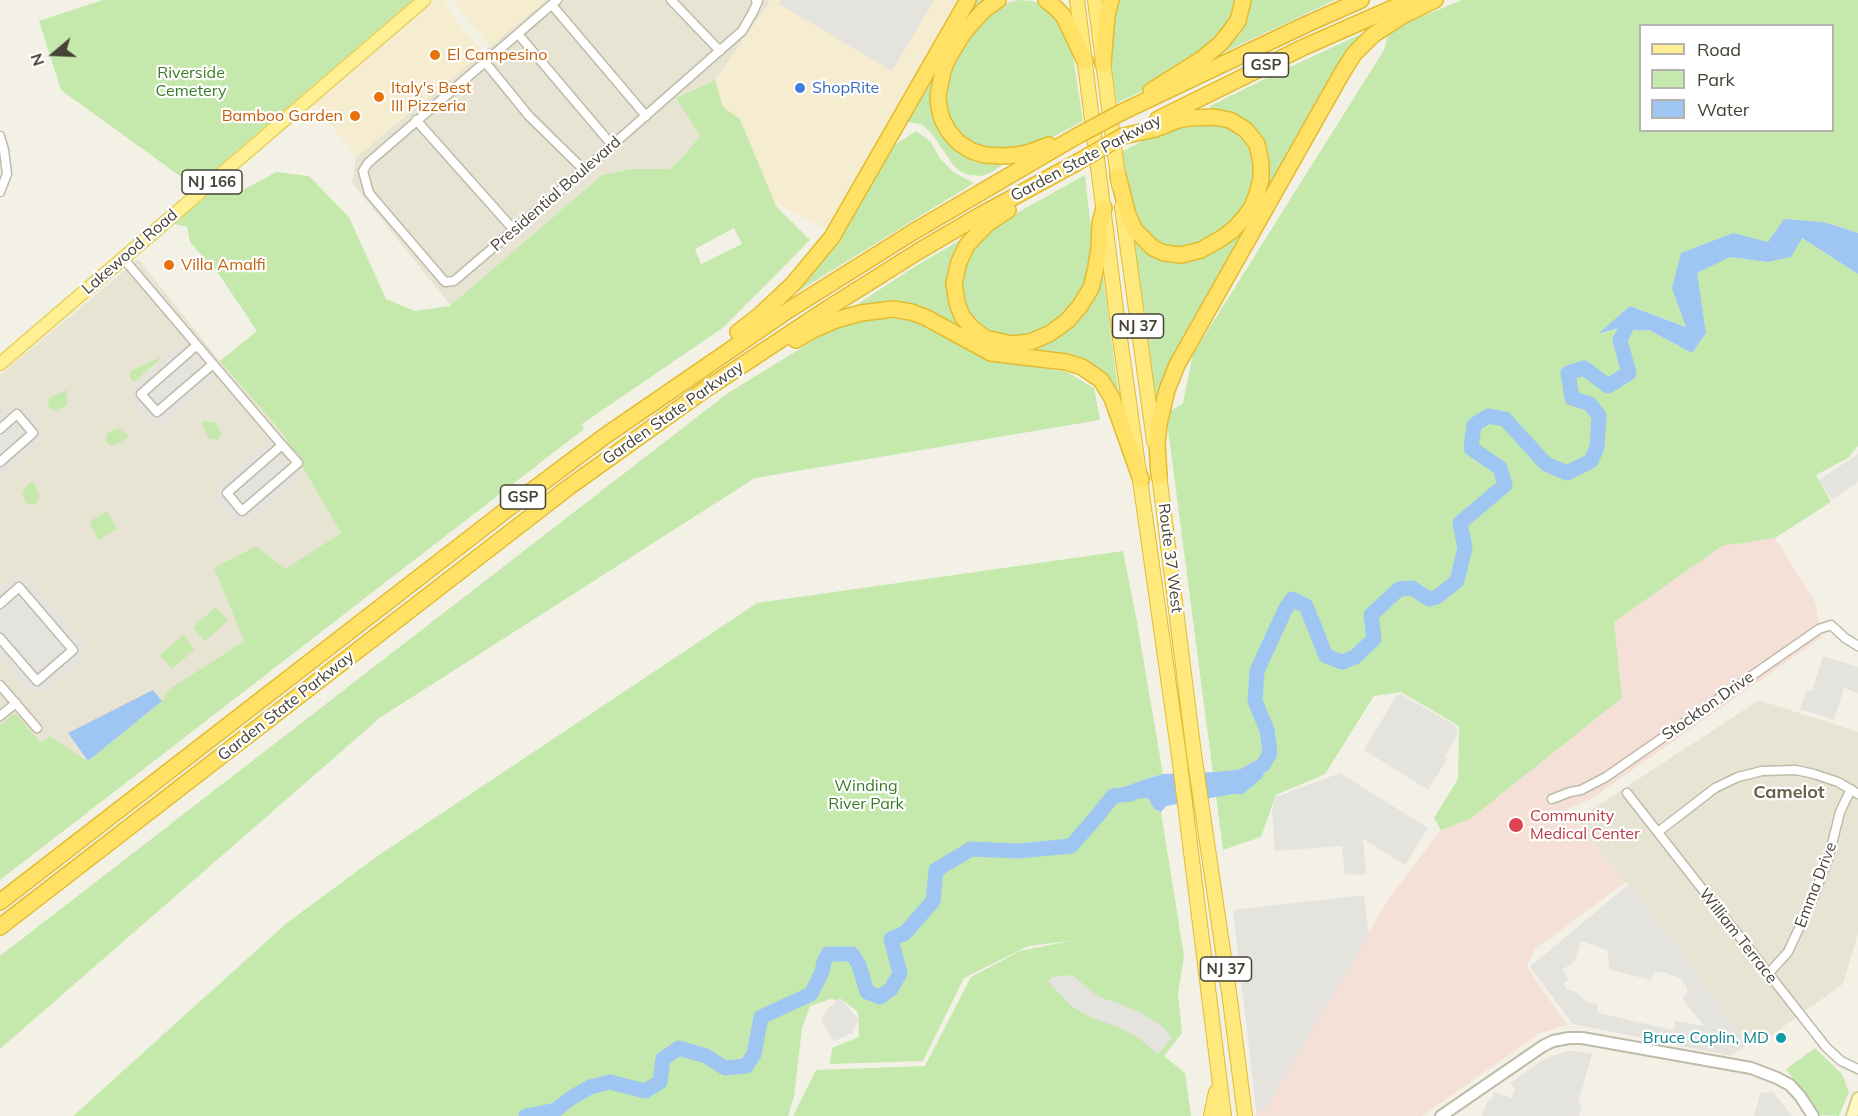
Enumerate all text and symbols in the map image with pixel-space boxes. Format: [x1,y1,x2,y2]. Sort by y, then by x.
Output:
north arrow [24,24,84,84]
legend [1639,24,1834,132]
text: Road [1697,38,1741,61]
place label: El Campesino [447,45,547,65]
marker: El Campesino [428,48,442,62]
text: N [26,51,48,69]
road number: GSP [1244,53,1288,77]
park label: Riverside Cemetery [156,63,226,101]
text: Park [1697,68,1735,91]
place label: Italy's Best III Pizzeria [391,78,471,116]
place label: ShopRite [812,78,879,98]
marker: ShopRite [793,81,807,95]
marker: Italy's Best III Pizzeria [372,90,386,104]
text: Water [1697,98,1749,121]
place label: Bamboo Garden [222,106,343,126]
marker: Bamboo Garden [348,109,362,123]
street label: Garden State Parkway [1008,110,1164,206]
street label: Presidential Boulevard [487,132,625,256]
road number: NJ 166 [182,170,242,194]
street label: Lakewood Road [78,205,182,299]
place label: Villa Amalfi [181,255,266,275]
marker: Villa Amalfi [162,258,176,272]
road number: NJ 37 [1112,314,1164,338]
street label: Garden State Parkway [599,357,747,469]
road number: GSP [500,485,546,509]
street label: Route 37 West [1154,502,1186,614]
street label: Garden State Parkway [214,647,358,765]
street label: Stockton Drive [1658,667,1758,745]
park label: Winding River Park [828,776,904,814]
district label: Camelot [1753,782,1825,804]
place label: Community Medical Center [1530,806,1640,844]
marker: Community Medical Center [1507,816,1525,834]
street label: Emma Drive [1791,840,1841,930]
street label: William Terrace [1695,885,1781,987]
road number: NJ 37 [1200,957,1252,981]
place label: Bruce Coplin, MD [1643,1028,1769,1048]
marker: Bruce Coplin, MD [1774,1031,1788,1045]

